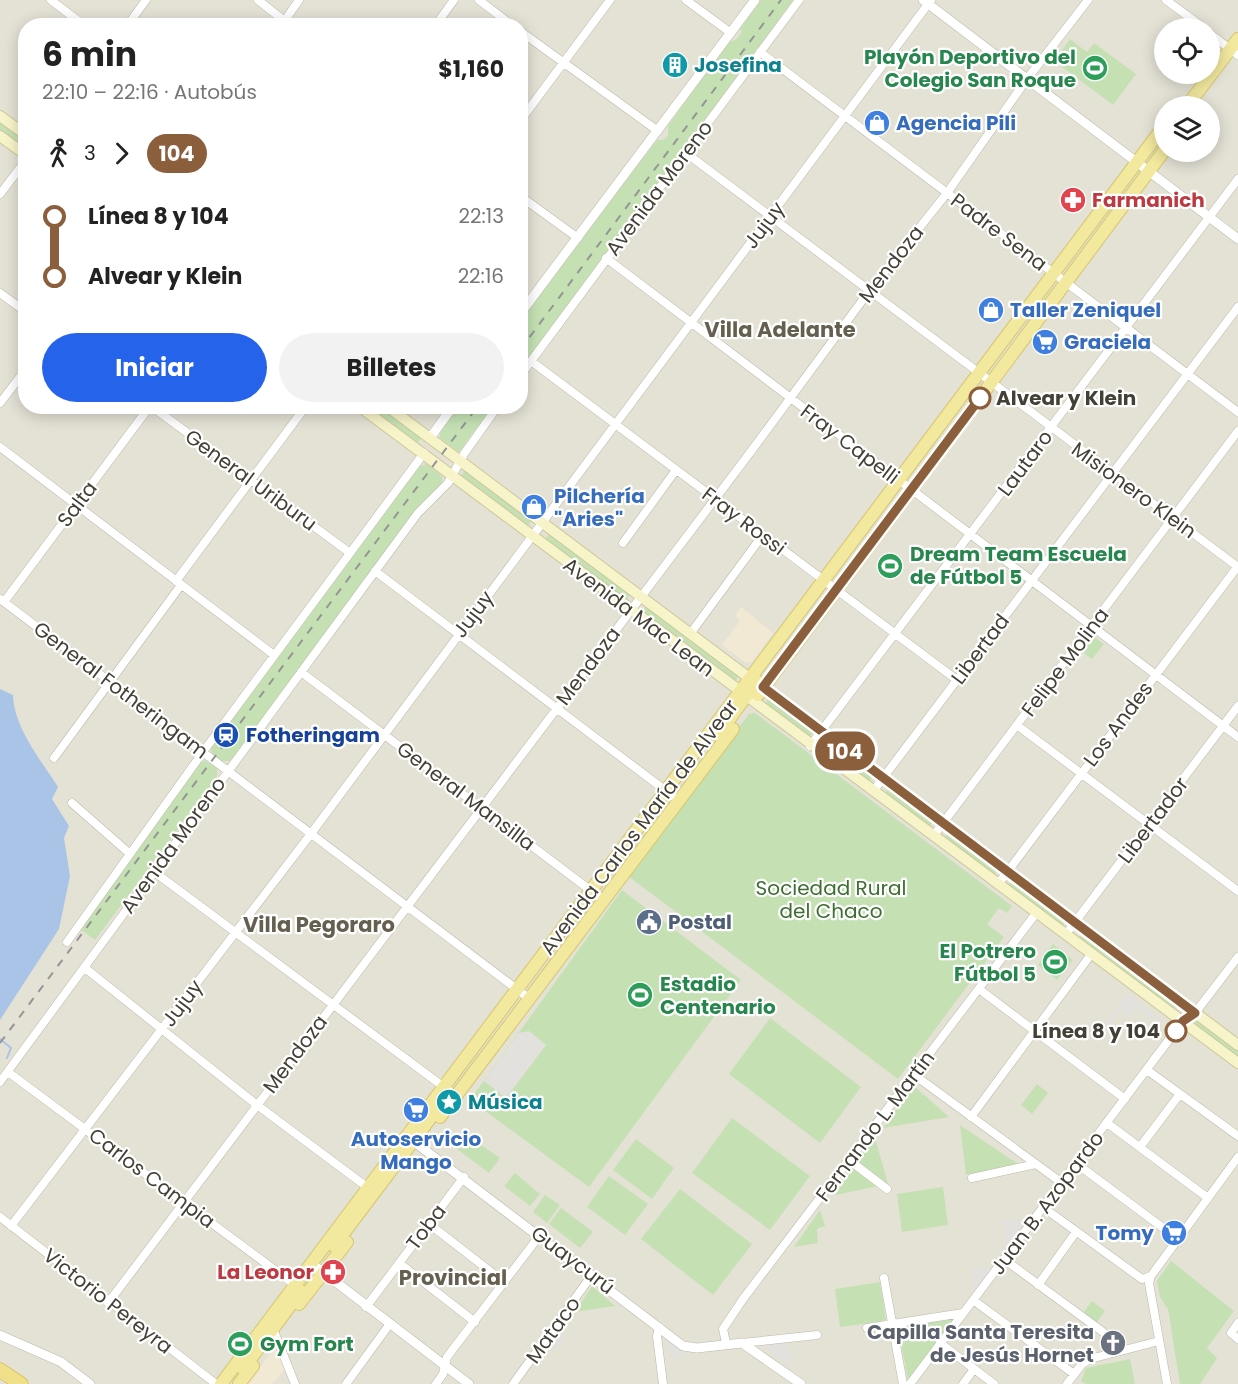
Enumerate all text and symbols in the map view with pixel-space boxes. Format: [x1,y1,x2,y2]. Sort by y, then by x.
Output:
map controls [1154,18,1220,162]
button: locate [1154,18,1220,84]
text: 6 min [42,31,137,78]
place label: Playón Deportivo del Colegio San Roque [864,43,1076,94]
building icon: Josefina [660,50,690,80]
place label: Josefina [694,51,782,79]
sports icon: Playón Deportivo del Colegio San Roque [1080,53,1110,83]
text: $1,160 [438,54,504,85]
text: 22:10 – 22:16 · Autobús [42,78,257,106]
button: layers [1154,96,1220,162]
shop icon: Agencia Pili [862,108,892,138]
place label: Agencia Pili [896,109,1016,137]
street label: Avenida Moreno [599,115,719,261]
icon: walk [42,137,75,170]
icon: forward [105,137,138,170]
text: 3 [84,139,96,167]
text: 104 [159,139,195,168]
pharmacy icon: Farmanich [1058,185,1088,215]
street label: Padre Sena [945,186,1053,278]
place label: Farmanich [1092,186,1205,214]
street label: Jujuy [737,196,791,254]
text: Línea 8 y 104 [88,201,229,232]
text: 22:13 [459,202,504,230]
street label: Mendoza [852,219,930,309]
text: Alvear y Klein [88,261,242,292]
text: 22:16 [458,262,504,290]
shop icon: Taller Zeniquel [976,295,1006,325]
place label: Taller Zeniquel [1010,296,1161,324]
district label: Villa Adelante [704,315,856,344]
supermarket icon: Graciela [1030,327,1060,357]
place label: Graciela [1064,328,1151,356]
button: Iniciar [42,333,267,402]
button: Billetes [279,333,504,402]
place label: Alvear y Klein [996,384,1136,412]
marker: Alvear y Klein [969,387,991,409]
street label: Fray Capelli [795,398,905,490]
street label: General Uriburu [179,423,323,537]
street label: Lautaro [991,424,1059,502]
street label: Misionero Klein [1066,435,1202,545]
street label: Salta [50,475,104,533]
street label: Fray Rossi [696,480,792,562]
place label: Pilchería "Aries" [554,482,645,533]
shop icon: Pilchería "Aries" [519,492,549,522]
place label: Dream Team Escuela de Fútbol 5 [910,540,1127,591]
street label: Avenida Mac Lean [558,551,720,683]
sports icon: Dream Team Escuela de Fútbol 5 [875,551,905,581]
street label: Jujuy [446,585,500,643]
street label: Felipe Molina [1015,602,1115,722]
street label: Libertad [944,608,1016,690]
street label: General Fotheringam [28,615,214,765]
street label: Mendoza [549,621,627,711]
street label: Los Andes [1077,676,1159,772]
street label: Avenida Carlos María de Alvear [534,693,744,961]
station icon: Fotheringam [211,720,241,750]
place label: Fotheringam [246,721,380,749]
line badge: 104 [810,732,880,771]
street label: General Mansilla [391,735,541,857]
text: 104 [827,737,863,766]
street label: Avenida Moreno [114,771,232,919]
street label: Libertador [1111,771,1195,869]
park label: Sociedad Rural del Chaco [756,874,906,925]
public building icon: Postal [634,907,664,937]
place label: Postal [668,908,732,936]
district label: Villa Pegoraro [243,910,395,939]
place label: El Potrero Fútbol 5 [940,937,1036,988]
sports icon: El Potrero Fútbol 5 [1040,947,1070,977]
place label: Estadio Centenario [660,970,776,1021]
street label: Jujuy [155,974,209,1032]
sports icon: Estadio Centenario [625,980,655,1010]
street label: Mendoza [256,1009,334,1099]
place label: Línea 8 y 104 [1032,1017,1160,1045]
marker: Línea 8 y 104 [1165,1020,1187,1042]
street label: Fernando L. Martín [809,1045,941,1207]
place icon: Música [434,1087,464,1117]
place label: Música [468,1088,543,1116]
supermarket icon: Autoservicio Mango [401,1095,431,1125]
street label: Carlos Campia [83,1121,221,1235]
place label: Autoservicio Mango [351,1125,481,1176]
street label: Juan B. Azopardo [984,1125,1110,1281]
street label: Toba [400,1198,452,1256]
supermarket icon: Tomy [1159,1218,1189,1248]
street label: Guaycurú [525,1219,621,1301]
place label: Tomy [1096,1219,1154,1247]
street label: Victorio Pereyra [37,1242,179,1360]
pharmacy icon: La Leonor [318,1257,348,1287]
place label: La Leonor [217,1258,314,1286]
district label: Provincial [399,1263,507,1292]
street label: Mataco [519,1291,587,1369]
place label: Capilla Santa Teresita de Jesús Hornet [867,1318,1094,1369]
church icon: Capilla Santa Teresita de Jesús Hornet [1098,1328,1128,1358]
sports icon: Gym Fort [225,1329,255,1359]
place label: Gym Fort [260,1330,354,1358]

